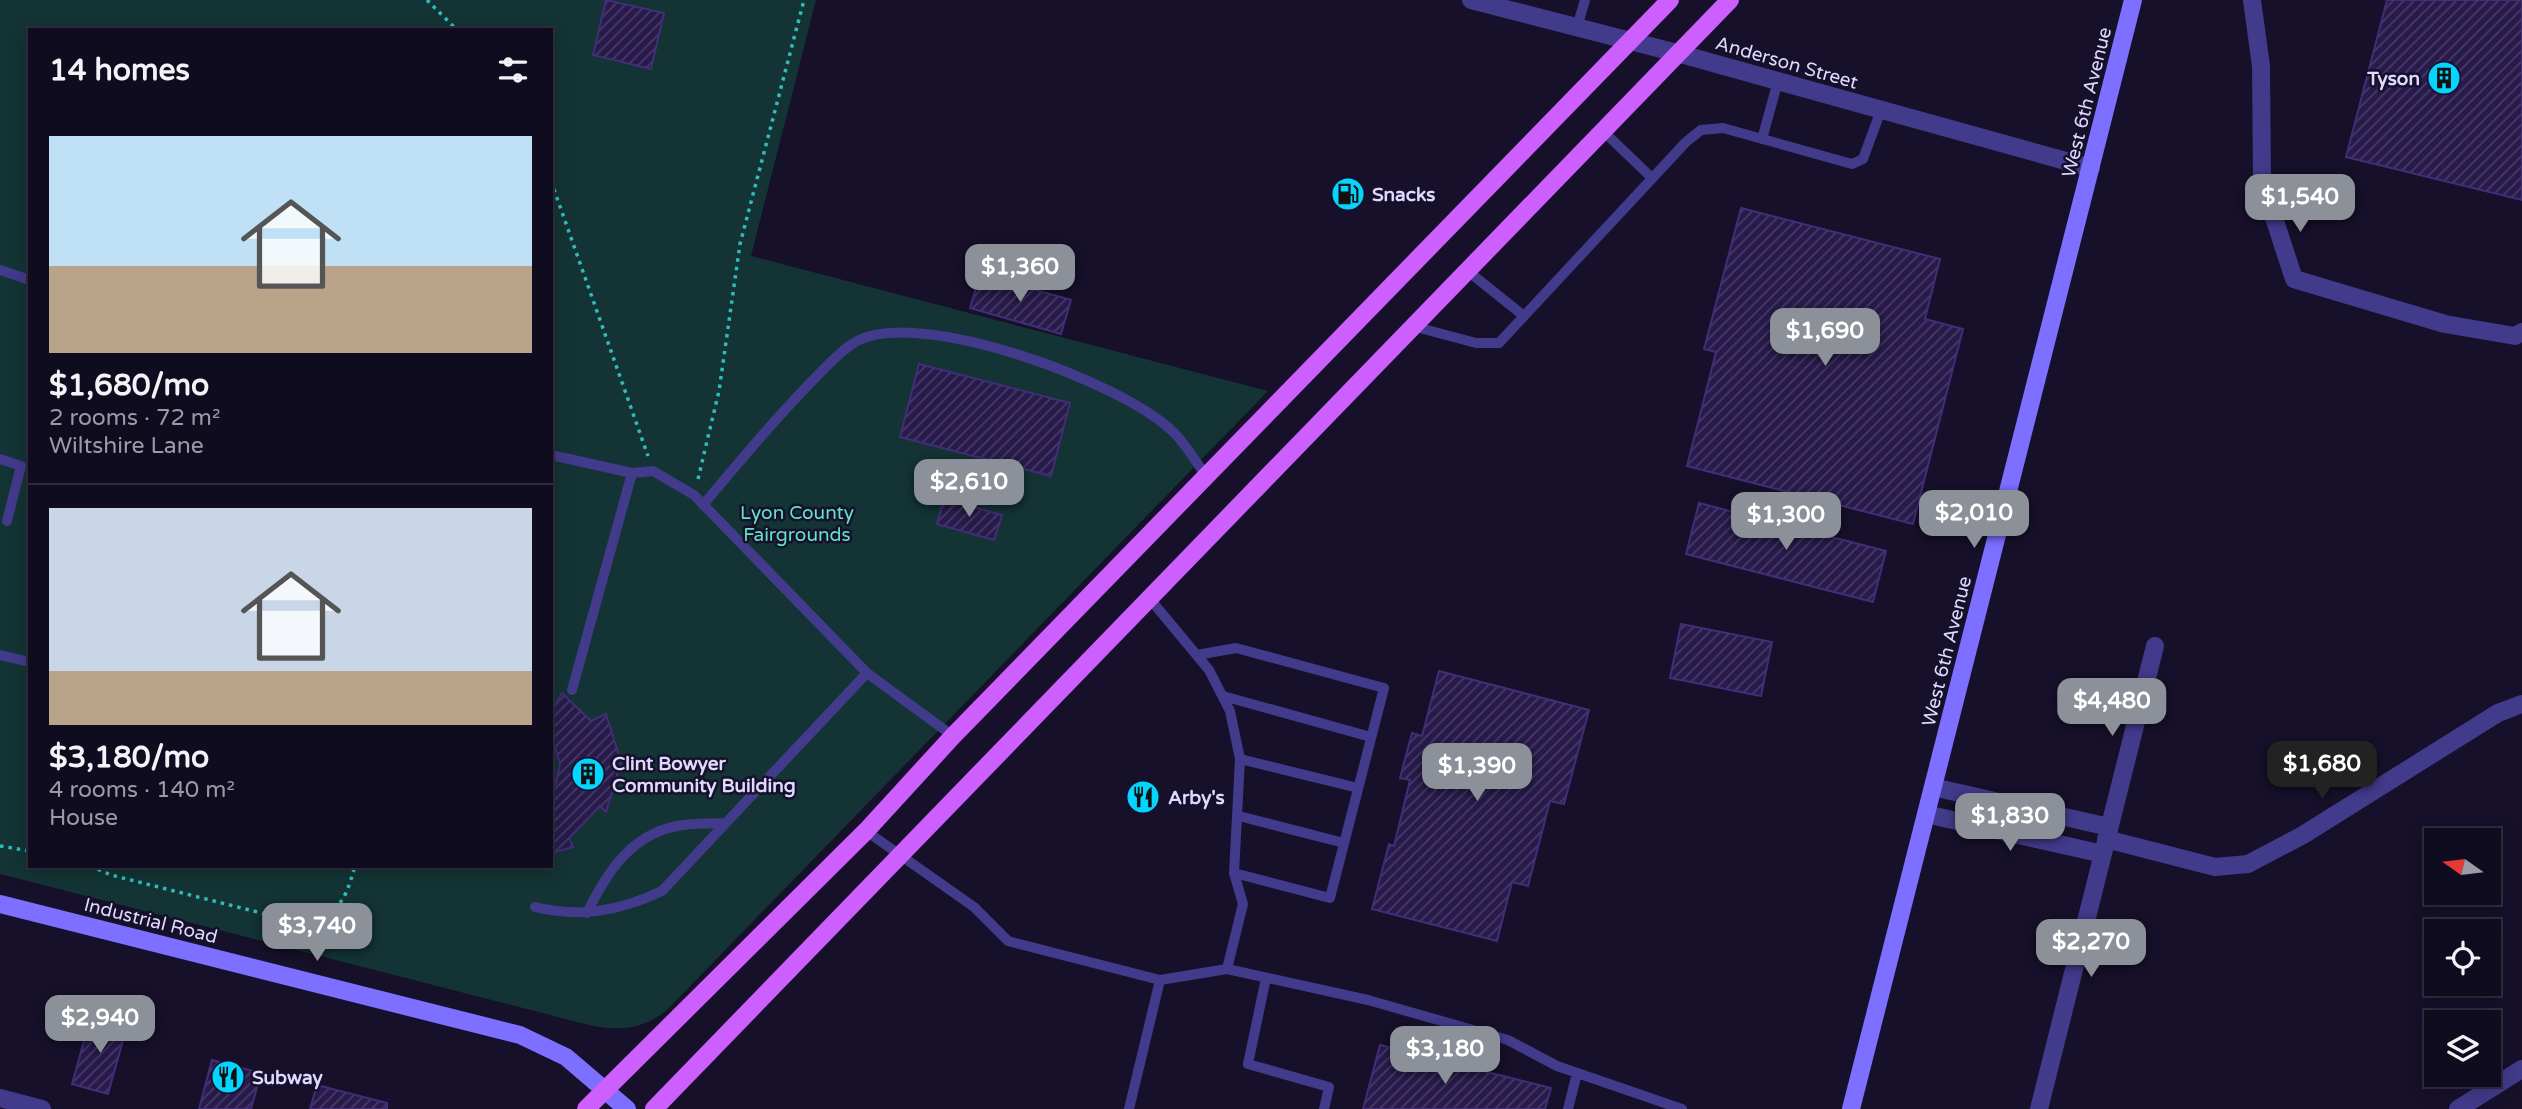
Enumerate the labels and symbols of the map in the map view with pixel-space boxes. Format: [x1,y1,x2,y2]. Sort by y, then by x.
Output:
street label: West 6th Avenue [2058,25,2116,180]
street label: Anderson Street [1713,32,1860,94]
building icon: Tyson [2425,59,2463,97]
place label: Tyson [2366,68,2420,91]
pin: $1,540 [2243,174,2357,234]
fuel station icon: Snacks [1329,175,1367,213]
place label: Snacks [1372,184,1435,206]
pin: $1,360 [963,244,1077,304]
pin: $1,690 [1768,308,1882,368]
pin: $2,610 [912,460,1026,519]
pin: $2,010 [1917,490,2031,550]
pin: $1,300 [1729,492,1843,552]
park label: Lyon County Fairgrounds [740,502,854,546]
street label: West 6th Avenue [1918,574,1976,729]
pin: $4,480 [2055,678,2169,738]
pin: $1,680 [2265,742,2379,801]
pin: $1,390 [1420,744,1534,803]
place label: Clint Bowyer Community Building [612,753,796,798]
building icon: Clint Bowyer Community Building [569,755,607,793]
restaurant icon: Arby's [1124,778,1162,816]
place label: Arby's [1168,787,1225,810]
pin: $1,830 [1953,794,2067,853]
north arrow [2424,828,2501,905]
street label: Industrial Road [82,894,220,948]
pin: $3,740 [260,904,374,963]
pin: $2,270 [2034,920,2148,979]
pin: $2,940 [43,996,157,1055]
pin: $3,180 [1388,1026,1502,1086]
restaurant icon: Subway [209,1058,247,1096]
place label: Subway [252,1067,323,1090]

